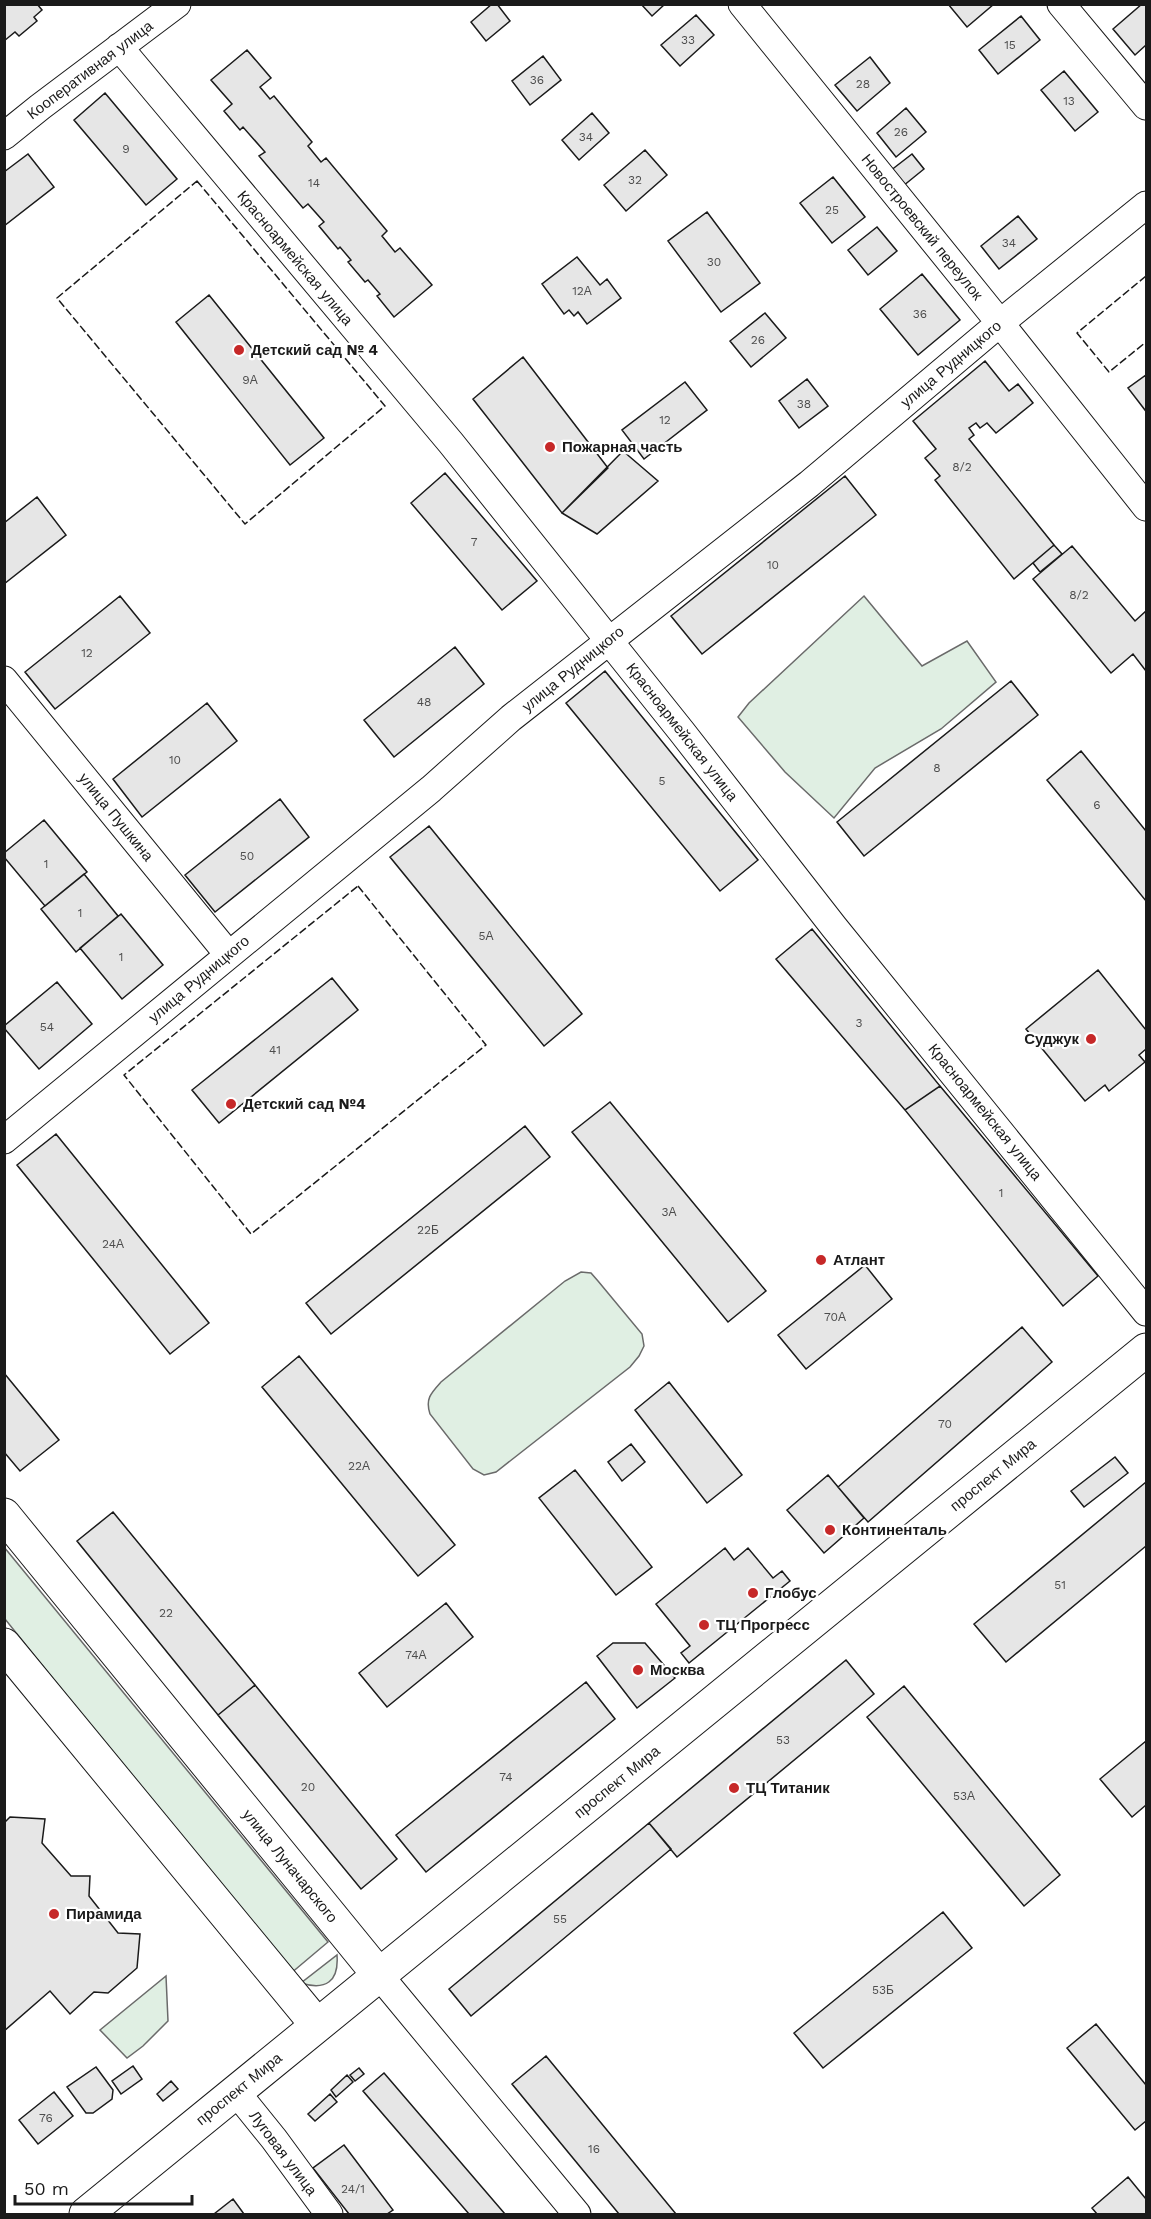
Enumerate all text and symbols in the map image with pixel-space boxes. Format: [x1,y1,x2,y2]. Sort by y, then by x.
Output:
street label: Кооперативная улица [24,17,157,123]
house number: 33 [681,33,695,47]
house number: 15 [1004,38,1016,52]
house number: 36 [530,73,544,87]
house number: 28 [856,77,870,91]
house number: 13 [1063,94,1075,108]
house number: 26 [894,125,908,139]
house number: 34 [579,130,593,144]
house number: 9 [122,142,130,156]
street label: Новостроевский переулок [858,150,987,304]
house number: 32 [628,173,642,187]
house number: 14 [308,176,320,190]
street label: Красноармейская улица [233,187,357,330]
house number: 25 [825,203,839,217]
house number: 34 [1002,236,1016,250]
house number: 30 [707,255,721,269]
house number: 12А [572,284,592,298]
house number: 36 [913,307,927,321]
street label: улица Рудницкого [897,317,1005,411]
house number: 26 [751,333,765,347]
place label: Детский сад № 4 [251,341,378,359]
marker: Детский сад № 4 [232,343,246,357]
house number: 9А [242,373,258,387]
house number: 38 [797,397,811,411]
house number: 12 [659,413,671,427]
place label: Пожарная часть [562,438,682,456]
marker: Пожарная часть [543,440,557,454]
house number: 8/2 [952,460,972,474]
house number: 7 [471,535,478,549]
house number: 10 [767,558,779,572]
house number: 8/2 [1069,588,1089,602]
street label: улица Рудницкого [518,622,628,716]
house number: 12 [81,646,93,660]
street label: Красноармейская улица [622,659,742,805]
house number: 48 [417,695,431,709]
house number: 10 [169,753,181,767]
house number: 8 [933,761,941,775]
street label: улица Пушкина [75,769,157,865]
house number: 5 [659,774,666,788]
house number: 6 [1093,798,1101,812]
house number: 50 [240,849,254,863]
house number: 1 [44,857,48,871]
house number: 1 [78,906,82,920]
house number: 5А [479,929,494,943]
street label: улица Рудницкого [145,932,253,1026]
house number: 1 [119,950,123,964]
house number: 3 [856,1016,863,1030]
house number: 54 [40,1020,54,1034]
place label: Суджук [1024,1030,1079,1048]
marker: Суджук [1084,1032,1098,1046]
street label: Красноармейская улица [924,1040,1046,1184]
house number: 41 [269,1043,281,1057]
place label: Детский сад №4 [243,1095,366,1113]
marker: Детский сад №4 [224,1097,238,1111]
house number: 1 [999,1186,1003,1200]
house number: 3А [662,1205,677,1219]
house number: 22Б [417,1223,439,1237]
house number: 24А [102,1237,124,1251]
place label: Атлант [833,1251,885,1269]
marker: Атлант [814,1253,828,1267]
house number: 70А [824,1310,846,1324]
house number: 70 [938,1417,952,1431]
street label: проспект Мира [947,1435,1040,1515]
house number: 22А [348,1459,370,1473]
place label: Континенталь [842,1521,947,1539]
marker: Континенталь [823,1523,837,1537]
house number: 51 [1054,1578,1066,1592]
place label: Глобус [765,1584,817,1602]
marker: Глобус [746,1586,760,1600]
house number: 22 [159,1606,173,1620]
place label: ТЦ Прогресс [716,1616,810,1634]
marker: ТЦ Прогресс [697,1618,711,1632]
house number: 74А [405,1648,427,1662]
place label: Москва [650,1661,705,1679]
marker: Москва [631,1663,645,1677]
house number: 53 [776,1733,790,1747]
street label: проспект Мира [571,1742,664,1822]
house number: 74 [499,1770,513,1784]
place label: ТЦ Титаник [746,1779,830,1797]
house number: 20 [301,1780,315,1794]
marker: ТЦ Титаник [727,1781,741,1795]
house number: 53А [953,1789,975,1803]
street label: улица Луначарского [239,1806,341,1926]
place label: Пирамида [66,1905,142,1923]
marker: Пирамида [47,1907,61,1921]
house number: 55 [553,1912,567,1926]
house number: 53Б [872,1983,894,1997]
street label: проспект Мира [193,2049,286,2129]
street label: Луговая улица [245,2107,321,2200]
house number: 76 [39,2111,53,2125]
house number: 16 [588,2142,600,2156]
scale bar [15,2168,192,2206]
text: 50 m [24,2178,69,2199]
house number: 24/1 [341,2182,365,2196]

